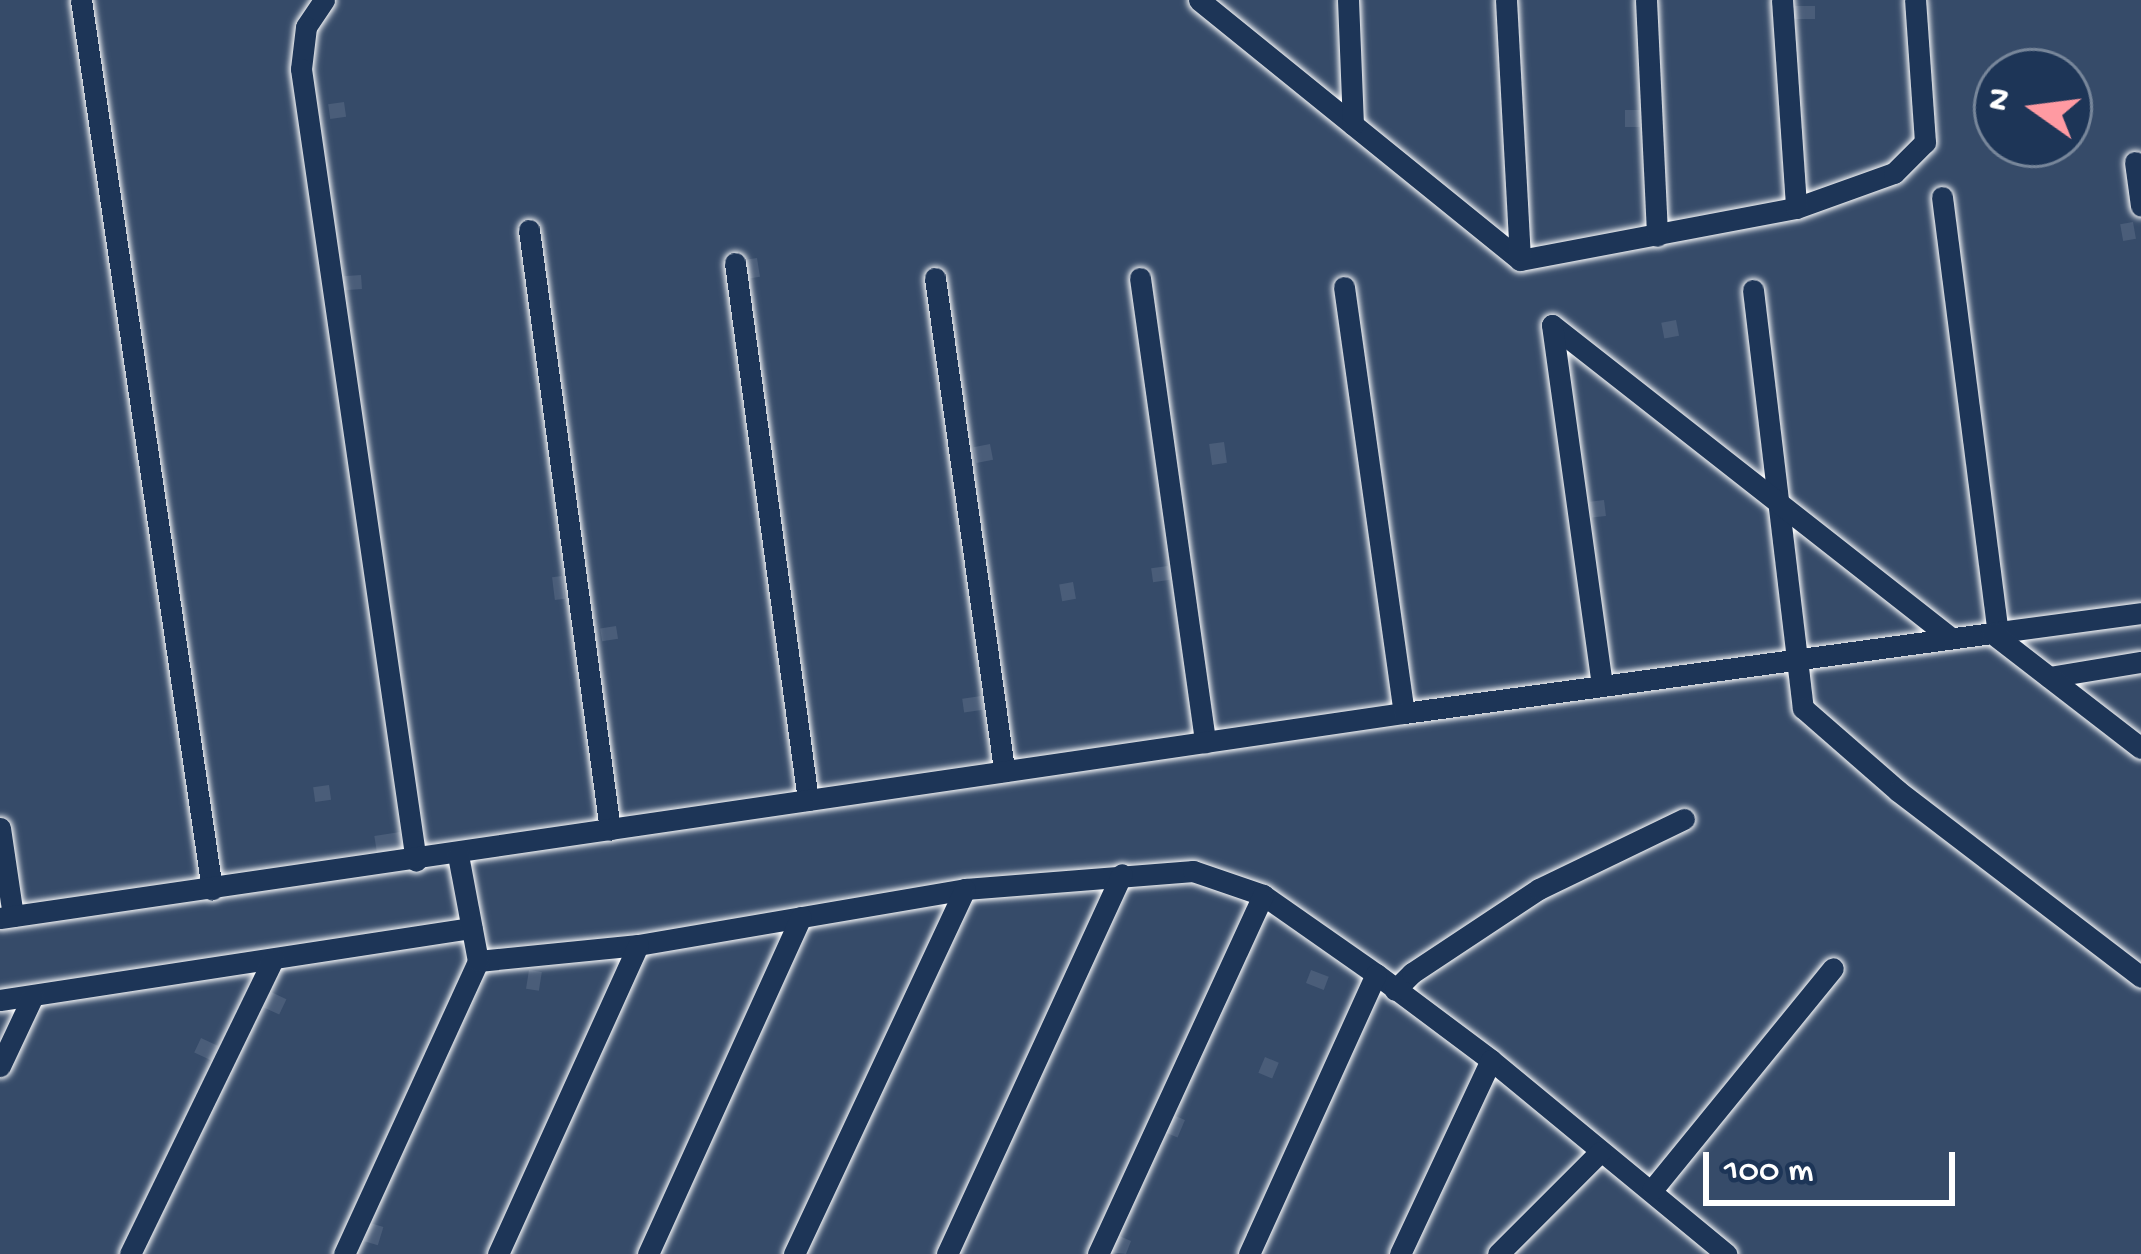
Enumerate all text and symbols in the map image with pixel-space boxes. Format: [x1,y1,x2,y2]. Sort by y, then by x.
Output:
north arrow [1973,48,2093,168]
text: N [1980,85,2022,115]
scale bar [1709,1128,1961,1202]
text: 100 m [1724,1151,1814,1194]

